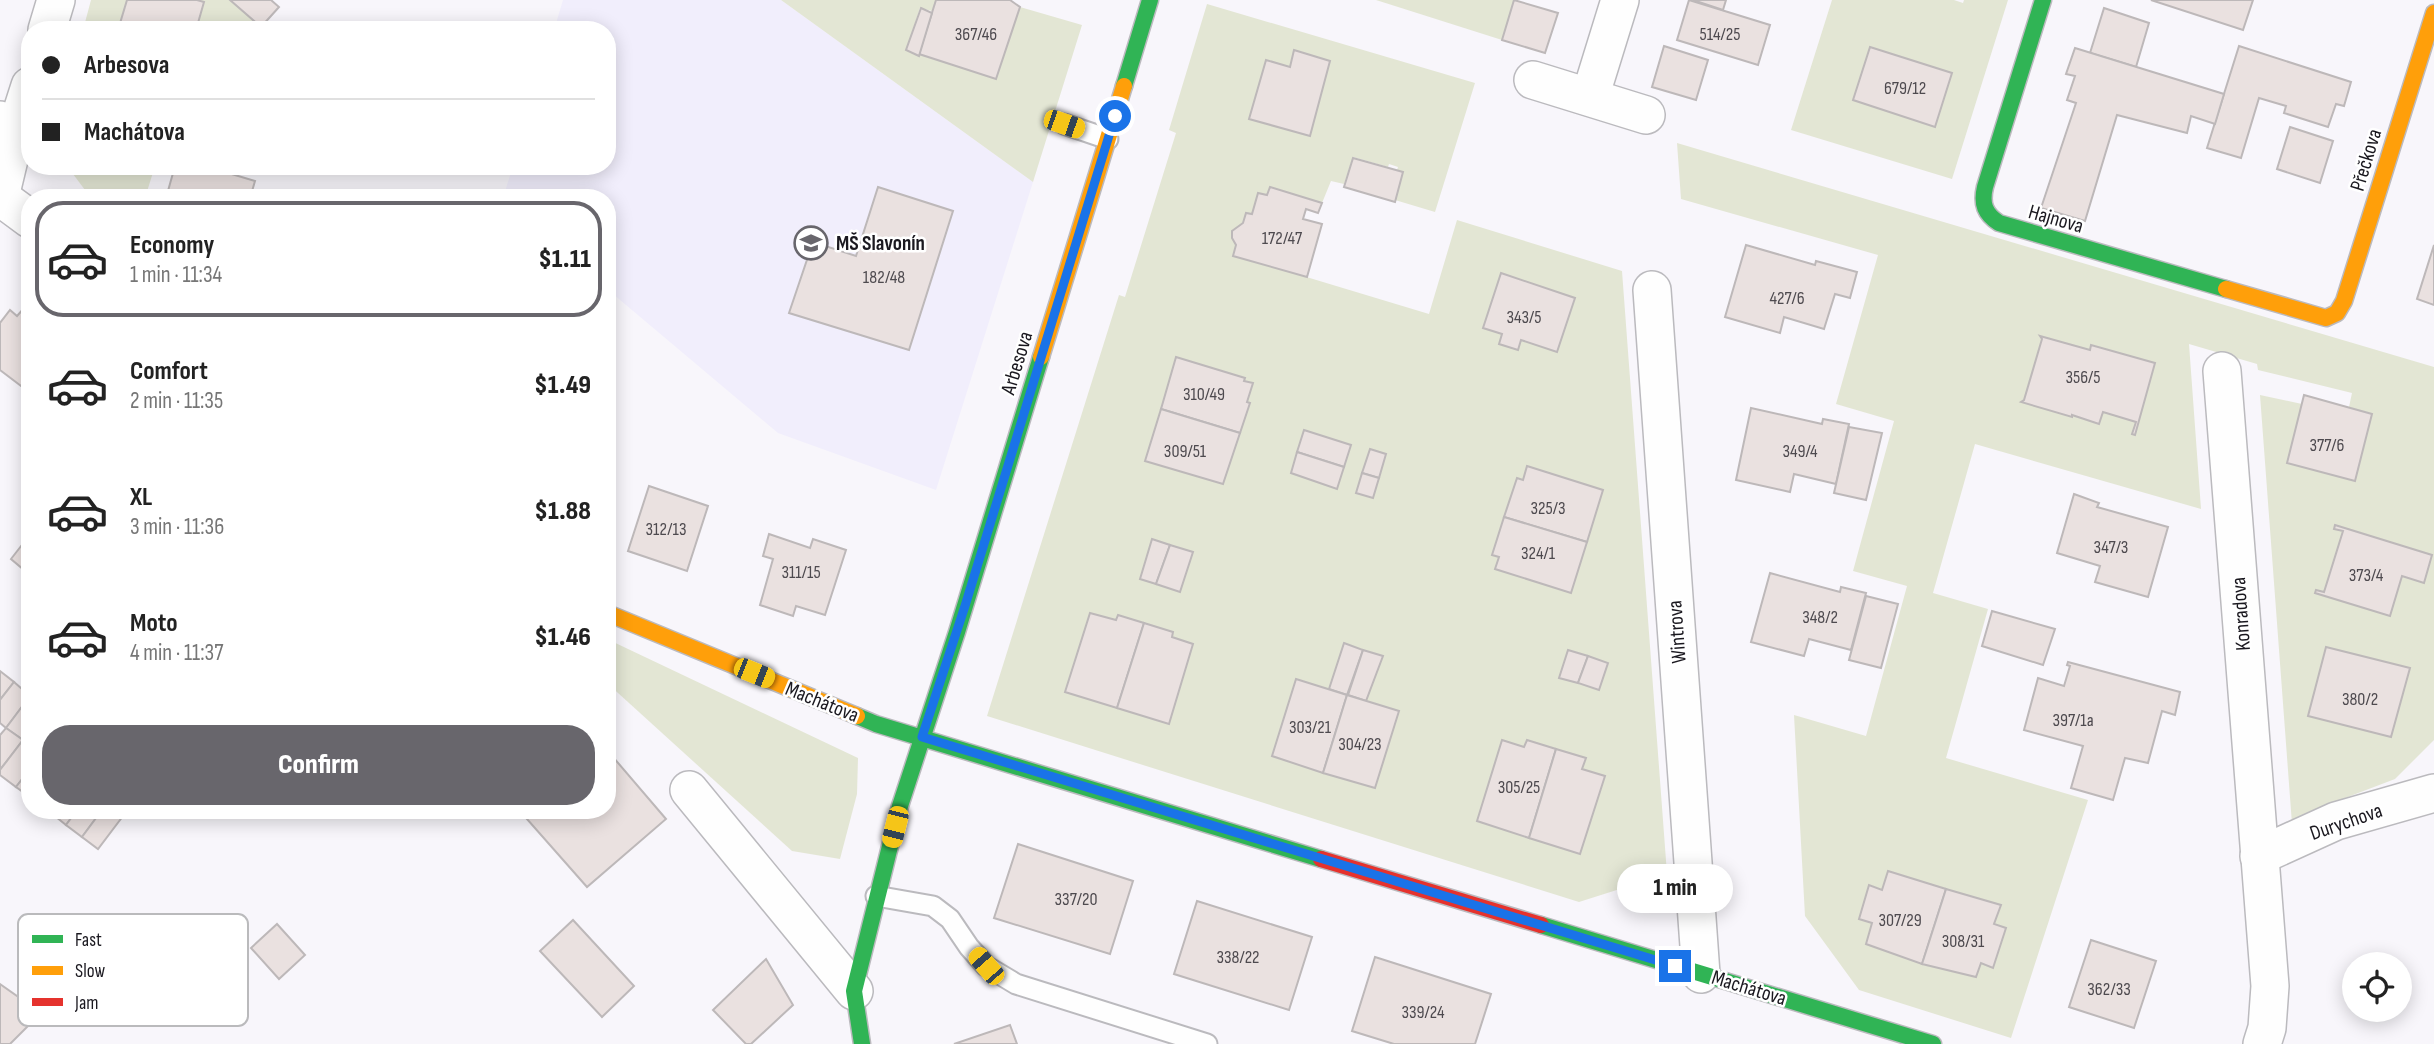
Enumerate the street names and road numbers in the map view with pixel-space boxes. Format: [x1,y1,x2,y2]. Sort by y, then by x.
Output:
street label: Přečkova [2345,126,2387,194]
street label: Hajnova [2026,199,2086,239]
street label: Arbesova [995,328,1038,398]
street label: Konradova [2226,576,2256,652]
street label: Wintrova [1662,600,1692,664]
street label: Machátova [782,676,862,728]
street label: Durychova [2306,798,2386,846]
street label: Machátova [1709,965,1789,1011]

